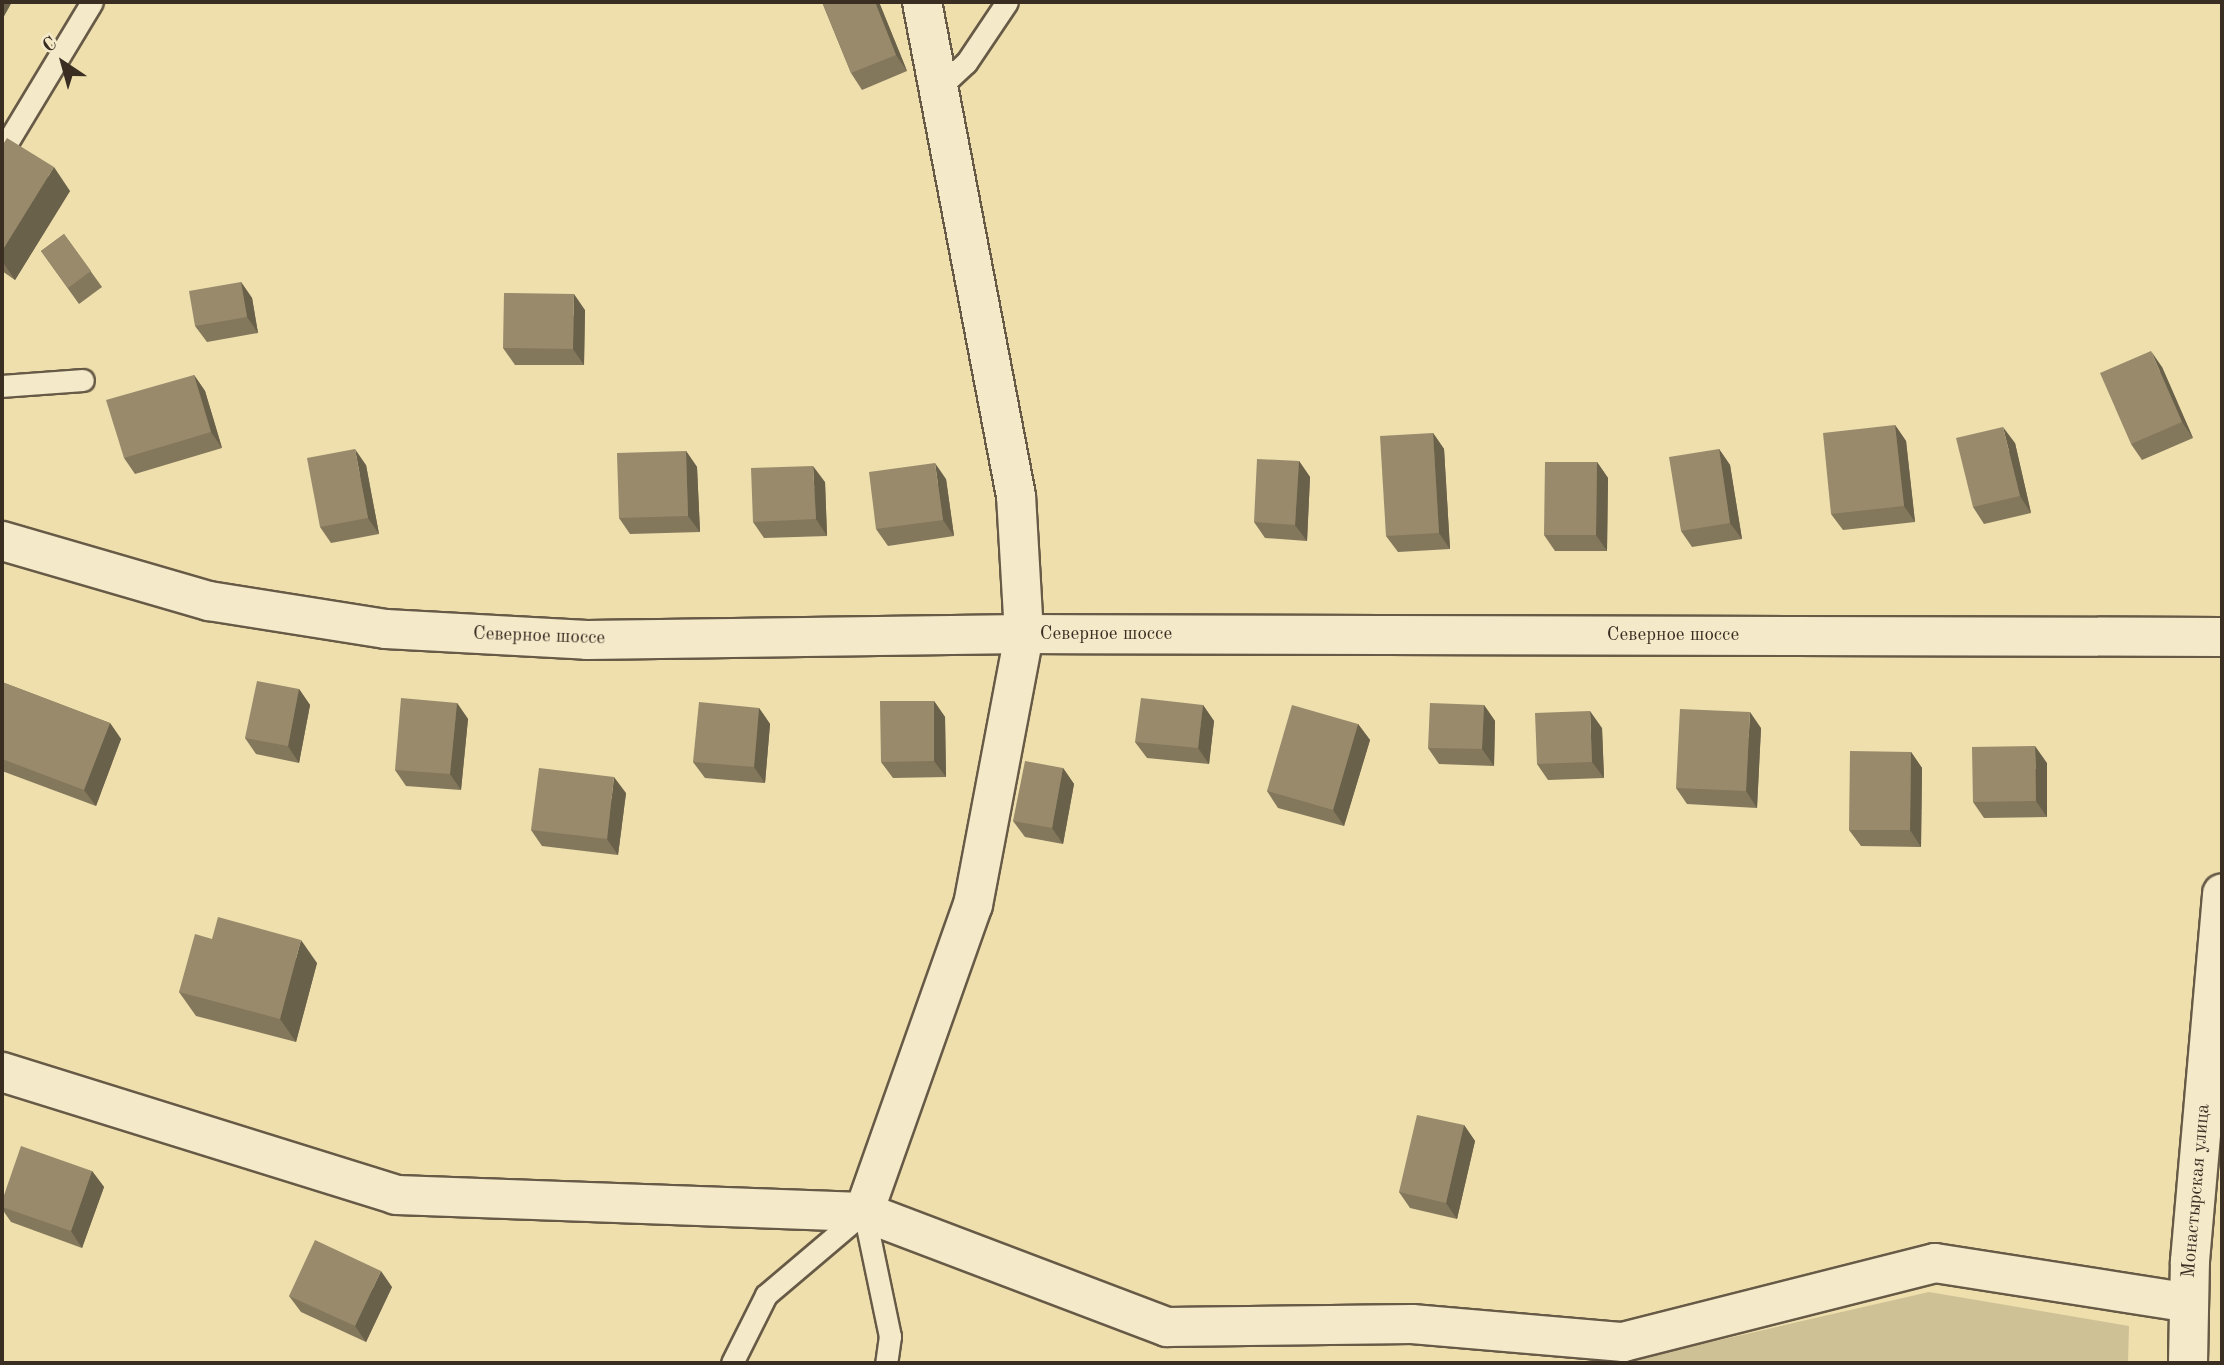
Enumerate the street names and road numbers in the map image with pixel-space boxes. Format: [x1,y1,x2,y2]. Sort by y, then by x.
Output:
street label: Северное шоссе [473,623,605,651]
street label: Северное шоссе [1040,624,1172,646]
street label: Северное шоссе [1607,625,1739,647]
street label: Монастырская улица [2178,1103,2216,1279]

